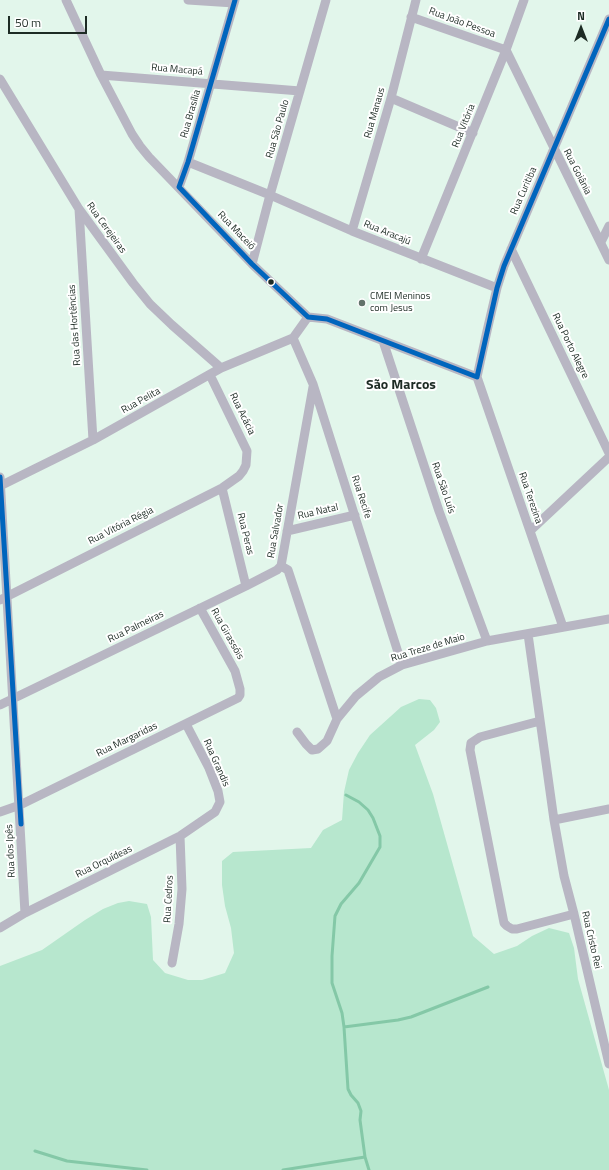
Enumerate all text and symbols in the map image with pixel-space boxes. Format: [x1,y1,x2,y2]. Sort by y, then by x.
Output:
street label: Rua João Pessoa [427,5,497,41]
scale bar [10,8,89,34]
north arrow [561,8,601,48]
text: N [577,8,585,24]
text: 50 m [15,13,41,32]
street label: Rua Macapá [151,62,203,78]
street label: Rua Manaus [362,86,388,140]
street label: Rua Brasília [178,88,204,140]
street label: Rua São Paulo [264,98,292,160]
street label: Rua Vitória [450,102,478,150]
street label: Rua Goiânia [560,147,594,197]
street label: Rua Curitiba [508,165,540,217]
street label: Rua Cerejeiras [84,200,128,256]
street label: Rua Maceió [215,209,257,253]
street label: Rua Aracajú [362,218,412,248]
unlabelled marker [266,277,276,287]
street label: Rua das Hortências [66,284,84,366]
place label: CMEI Meninos com Jesus [370,291,430,314]
marker: CMEI Meninos com Jesus [357,298,367,308]
street label: Rua Porto Alegre [549,311,591,381]
district label: São Marcos [366,378,436,394]
street label: Rua Pelita [119,385,163,417]
street label: Rua Acácia [227,391,257,437]
street label: Rua São Luís [429,461,457,515]
street label: Rua Terezina [516,471,544,525]
street label: Rua Recife [348,474,374,520]
street label: Rua Natal [297,502,339,522]
street label: Rua Salvador [265,503,287,559]
street label: Rua Vitória Régia [86,504,156,548]
street label: Rua Peras [234,512,256,556]
street label: Rua Girassóis [208,606,246,662]
street label: Rua Palmeiras [106,608,166,646]
street label: Rua Treze de Maio [390,631,466,665]
street label: Rua Margaridas [95,720,159,760]
street label: Rua Grandis [200,737,232,789]
street label: Rua dos Ipês [4,824,18,878]
street label: Rua Orquídeas [74,843,134,881]
street label: Rua Cedros [162,875,176,923]
street label: Rua Cristo Rei [579,910,603,970]

